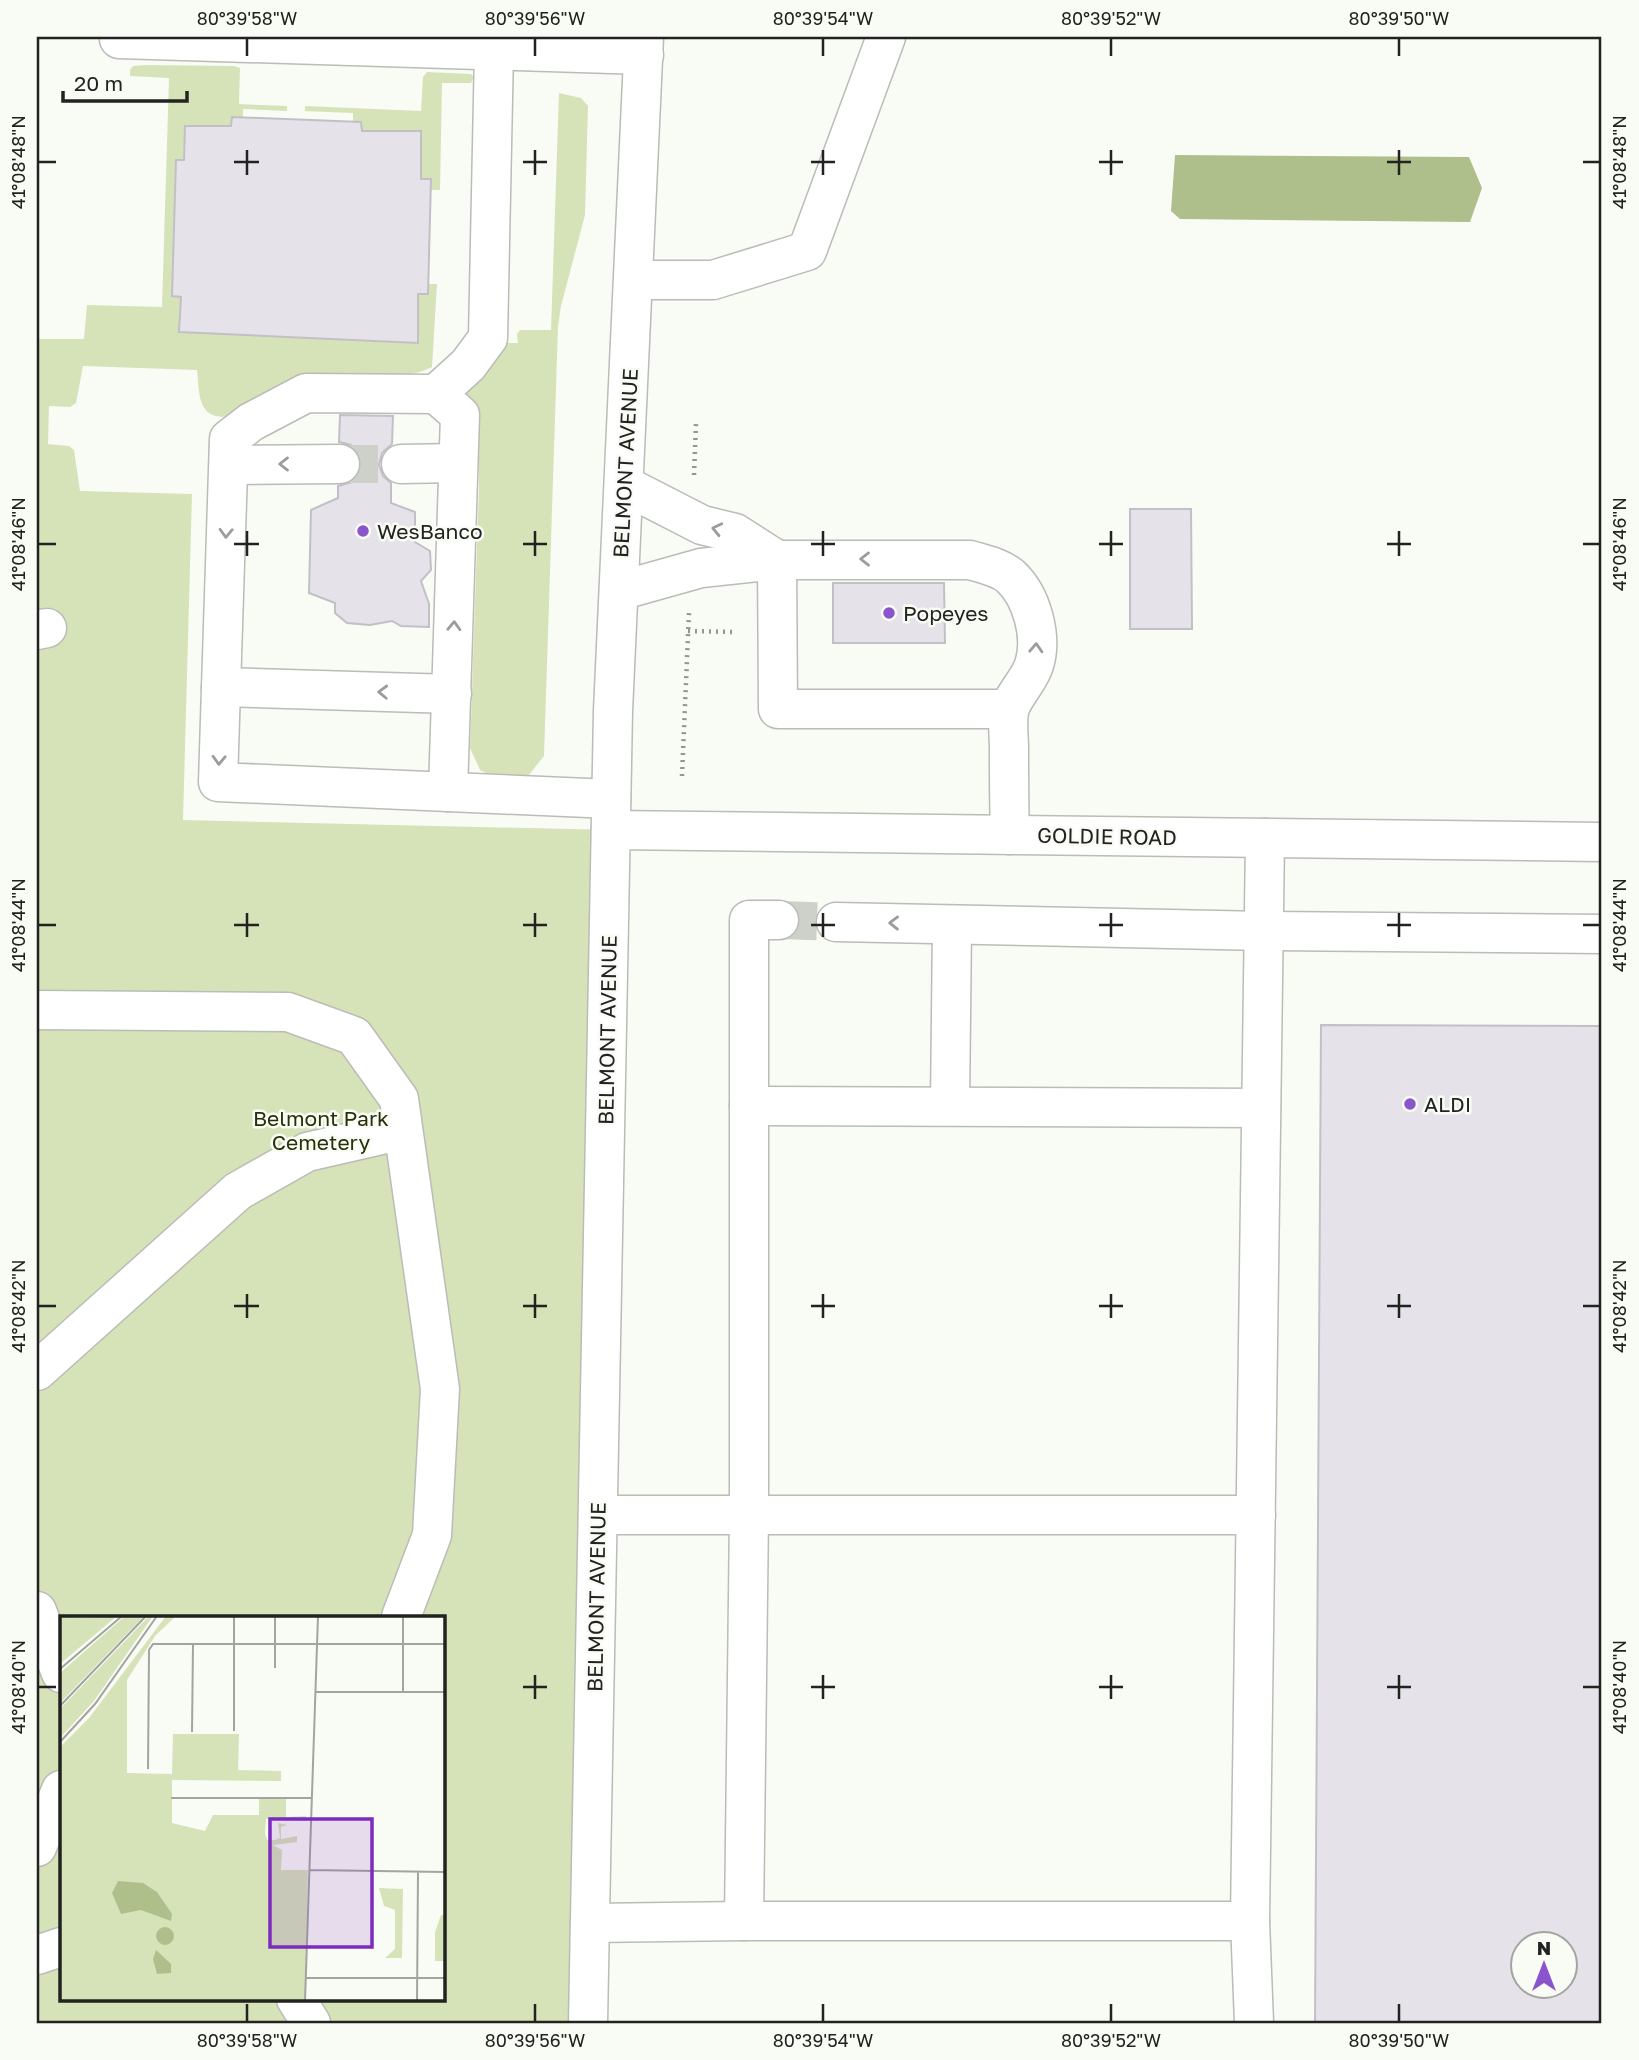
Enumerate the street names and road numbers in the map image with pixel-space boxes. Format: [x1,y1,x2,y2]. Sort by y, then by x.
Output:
street label: BELMONT AVENUE [607,368,643,558]
street label: GOLDIE ROAD [1037,822,1177,850]
street label: BELMONT AVENUE [592,935,622,1125]
street label: BELMONT AVENUE [581,1502,611,1692]

